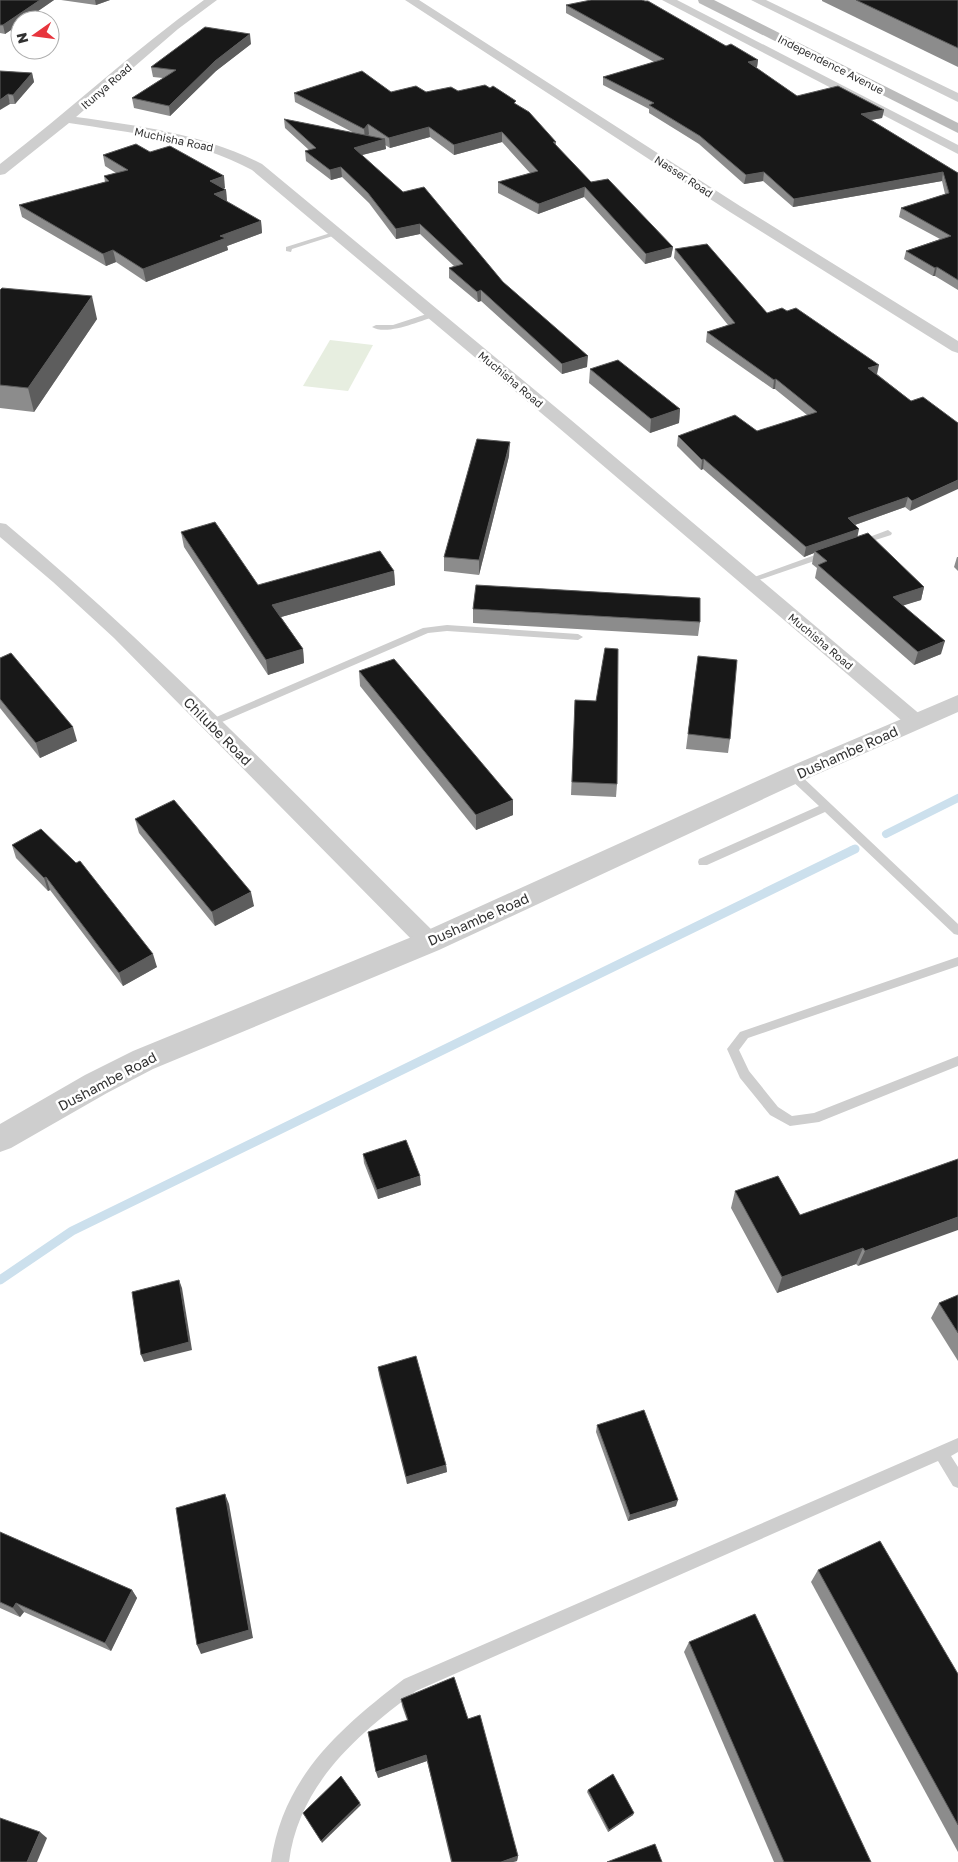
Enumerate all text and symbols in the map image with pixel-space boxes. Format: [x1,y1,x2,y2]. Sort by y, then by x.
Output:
north arrow [10,10,60,60]
text: N [12,31,31,45]
street label: Independence Avenue [776,32,886,96]
street label: Itunya Road [78,60,134,112]
street label: Muchisha Road [133,124,215,154]
street label: Nasser Road [653,152,715,200]
street label: Muchisha Road [476,348,546,410]
street label: Muchisha Road [786,610,856,672]
street label: Chilube Road [180,693,256,769]
street label: Dushambe Road [794,722,900,782]
street label: Dushambe Road [425,889,531,949]
street label: Dushambe Road [55,1048,159,1114]

